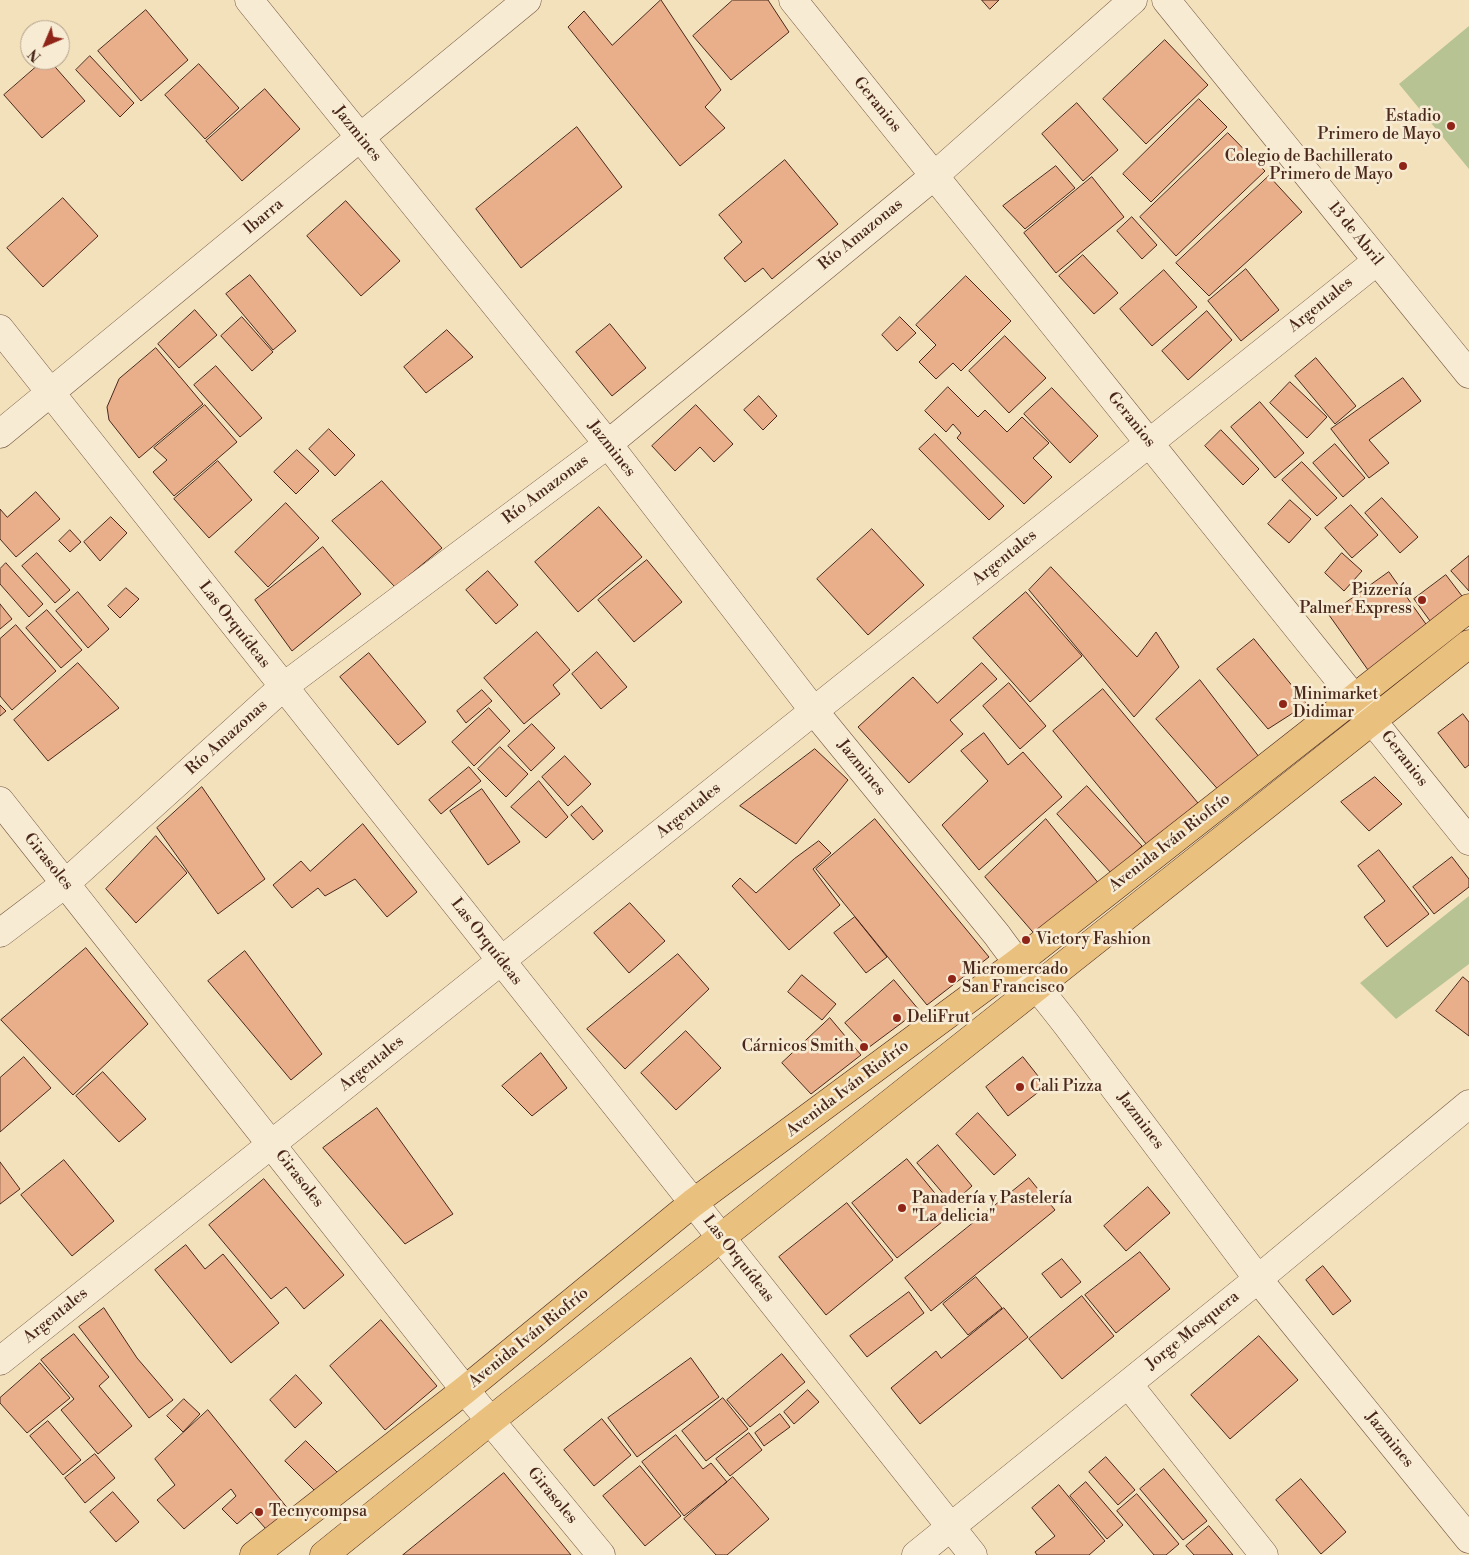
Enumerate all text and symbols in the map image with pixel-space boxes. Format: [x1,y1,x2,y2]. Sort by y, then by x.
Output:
north arrow [20,20,70,70]
text: N [25,45,45,65]
street label: Geranios [849,73,905,137]
street label: Jazmines [329,102,385,166]
place label: Estadio Primero de Mayo [1317,107,1441,145]
marker: Estadio Primero de Mayo [1445,120,1457,132]
place label: Colegio de Bachillerato Primero de Mayo [1225,147,1393,185]
marker: Colegio de Bachillerato Primero de Mayo [1397,160,1409,172]
street label: Ibarra [240,195,288,239]
street label: Río Amazonas [815,195,907,275]
street label: 13 de Abril [1323,198,1387,270]
street label: Argentales [1285,273,1357,337]
street label: Geranios [1103,388,1159,452]
street label: Jazmines [583,417,639,481]
street label: Río Amazonas [499,451,593,529]
street label: Argentales [969,526,1041,590]
street label: Las Orquídeas [194,578,274,672]
place label: Pizzería Palmer Express [1299,581,1412,619]
marker: Pizzería Palmer Express [1416,594,1428,606]
place label: Minimarket Didimar [1293,685,1378,723]
street label: Río Amazonas [182,696,272,780]
marker: Minimarket Didimar [1277,698,1289,710]
street label: Geranios [1376,727,1432,791]
street label: Jazmines [833,736,889,800]
street label: Argentales [653,779,725,843]
street label: Avenida Iván Riofrío [1106,790,1234,896]
street label: Girasoles [19,830,77,894]
street label: Las Orquídeas [446,895,526,989]
place label: Victory Fashion [1036,930,1151,950]
marker: Victory Fashion [1020,934,1032,946]
place label: Micromercado San Francisco [962,960,1068,998]
marker: Micromercado San Francisco [946,973,958,985]
place label: DeliFrut [907,1008,970,1028]
marker: DeliFrut [891,1012,903,1024]
street label: Argentales [336,1032,408,1096]
place label: Cárnicos Smith [742,1037,854,1057]
street label: Avenida Iván Riofrío [783,1037,913,1141]
marker: Cárnicos Smith [858,1041,870,1053]
place label: Cali Pizza [1030,1077,1102,1097]
marker: Cali Pizza [1014,1081,1026,1093]
street label: Jazmines [1112,1089,1168,1153]
street label: Girasoles [271,1146,327,1212]
place label: Panadería y Pastelería "La delicia" [912,1189,1072,1227]
marker: Panadería y Pastelería "La delicia" [896,1202,908,1214]
street label: Las Orquídeas [698,1212,778,1306]
street label: Argentales [20,1284,92,1348]
street label: Avenida Iván Riofrío [465,1284,593,1392]
street label: Jorge Mosquera [1143,1288,1243,1374]
street label: Jazmines [1361,1408,1417,1472]
street label: Girasoles [523,1464,581,1528]
place label: Tecnycompsa [269,1502,367,1522]
marker: Tecnycompsa [253,1506,265,1518]

